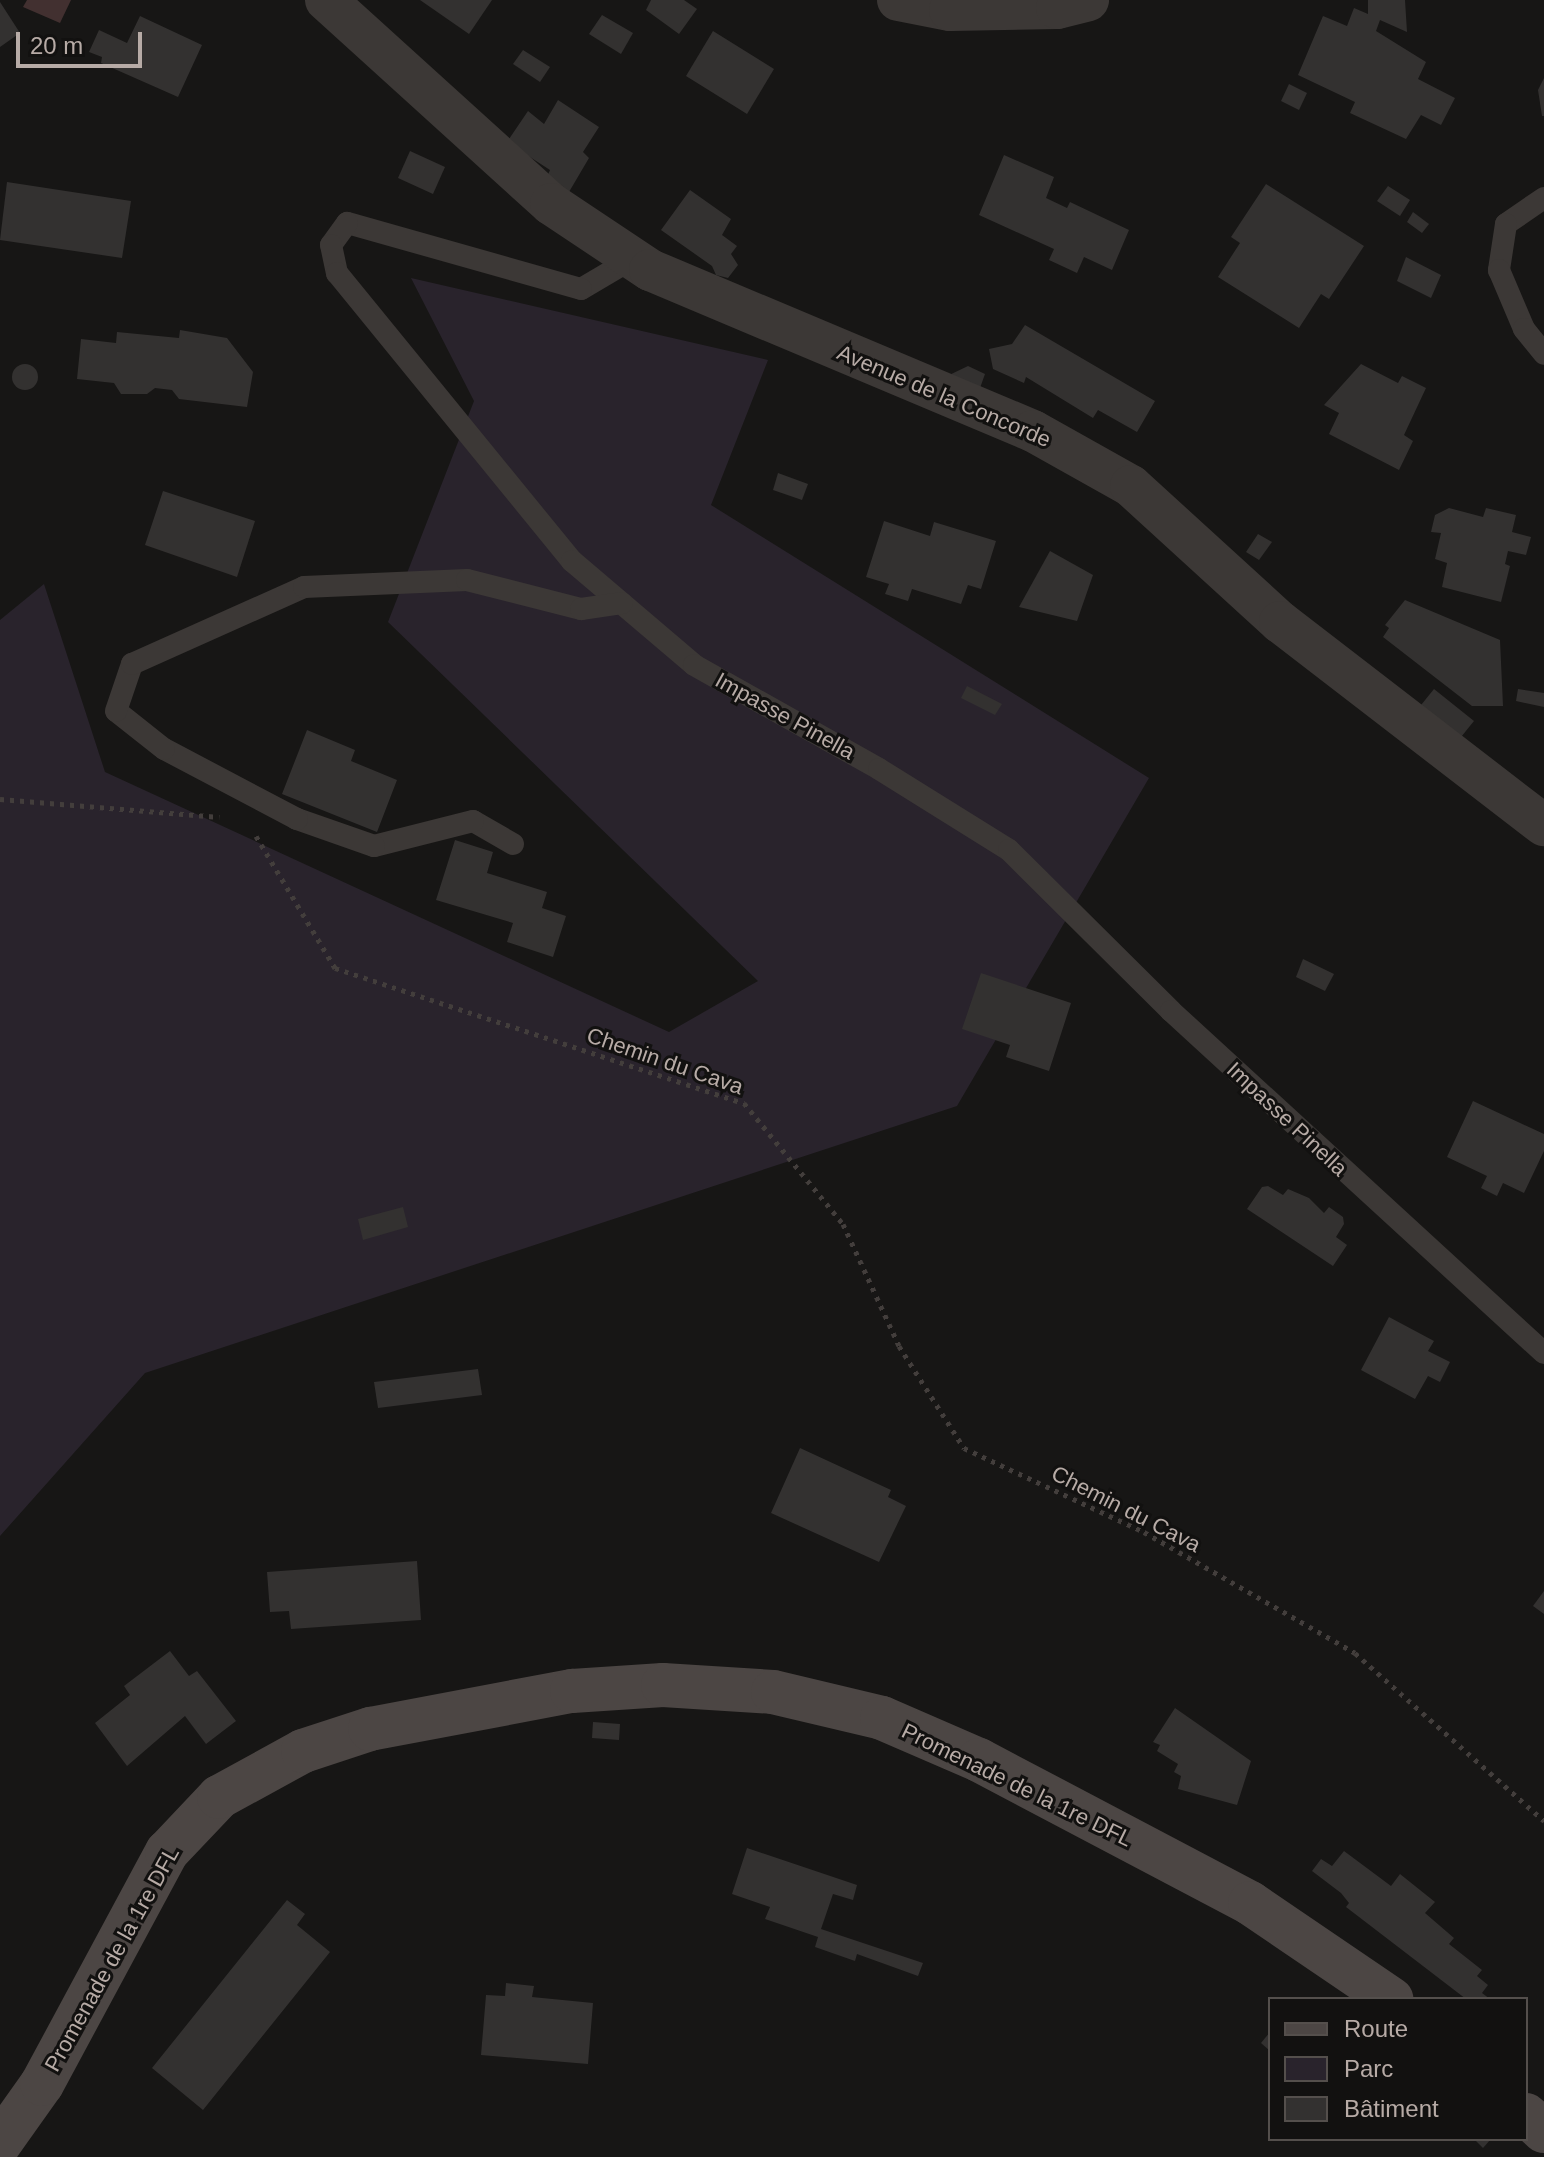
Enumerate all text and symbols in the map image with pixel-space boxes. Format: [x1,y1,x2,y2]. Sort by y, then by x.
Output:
scale bar [20,16,146,66]
text: 20 m [30,32,83,59]
street label: Avenue de la Concorde [833,339,1055,453]
street label: Impasse Pinella [711,667,859,765]
street label: Chemin du Cava [583,1022,747,1100]
street label: Impasse Pinella [1221,1056,1353,1182]
street label: Chemin du Cava [1047,1460,1205,1558]
street label: Promenade de la 1re DFL [897,1718,1137,1852]
street label: Promenade de la 1re DFL [39,1842,185,2076]
legend [1268,1997,1528,2141]
text: Route [1344,2015,1408,2042]
text: Parc [1344,2055,1393,2082]
text: Bâtiment [1344,2095,1439,2122]

